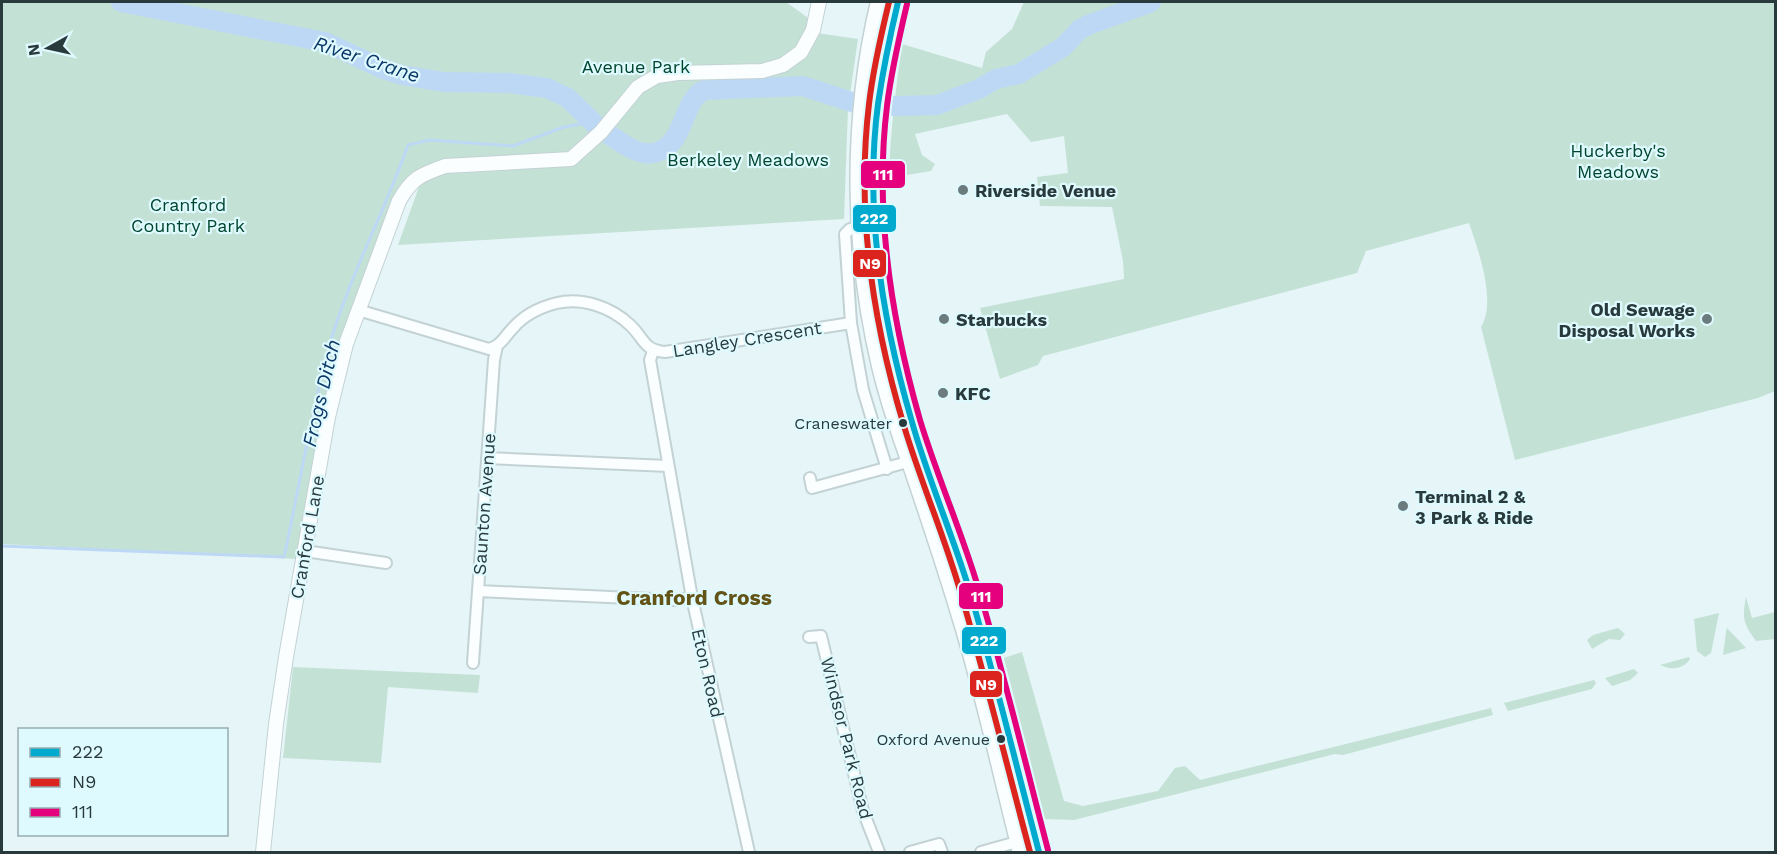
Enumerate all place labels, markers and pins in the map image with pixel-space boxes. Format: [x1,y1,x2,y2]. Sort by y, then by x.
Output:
place label: Riverside Venue [975,180,1116,201]
marker: Riverside Venue [956,183,970,197]
place label: Old Sewage Disposal Works [1559,299,1695,341]
place label: Starbucks [956,309,1048,330]
marker: Starbucks [937,312,951,326]
marker: Old Sewage Disposal Works [1700,312,1714,326]
place label: KFC [955,383,991,404]
marker: KFC [936,386,950,400]
place label: Craneswater [794,414,892,433]
marker: Craneswater [897,417,909,429]
place label: Terminal 2 & 3 Park & Ride [1415,486,1533,528]
marker: Terminal 2 & 3 Park & Ride [1396,499,1410,513]
place label: Oxford Avenue [876,730,990,749]
marker: Oxford Avenue [995,733,1007,745]

